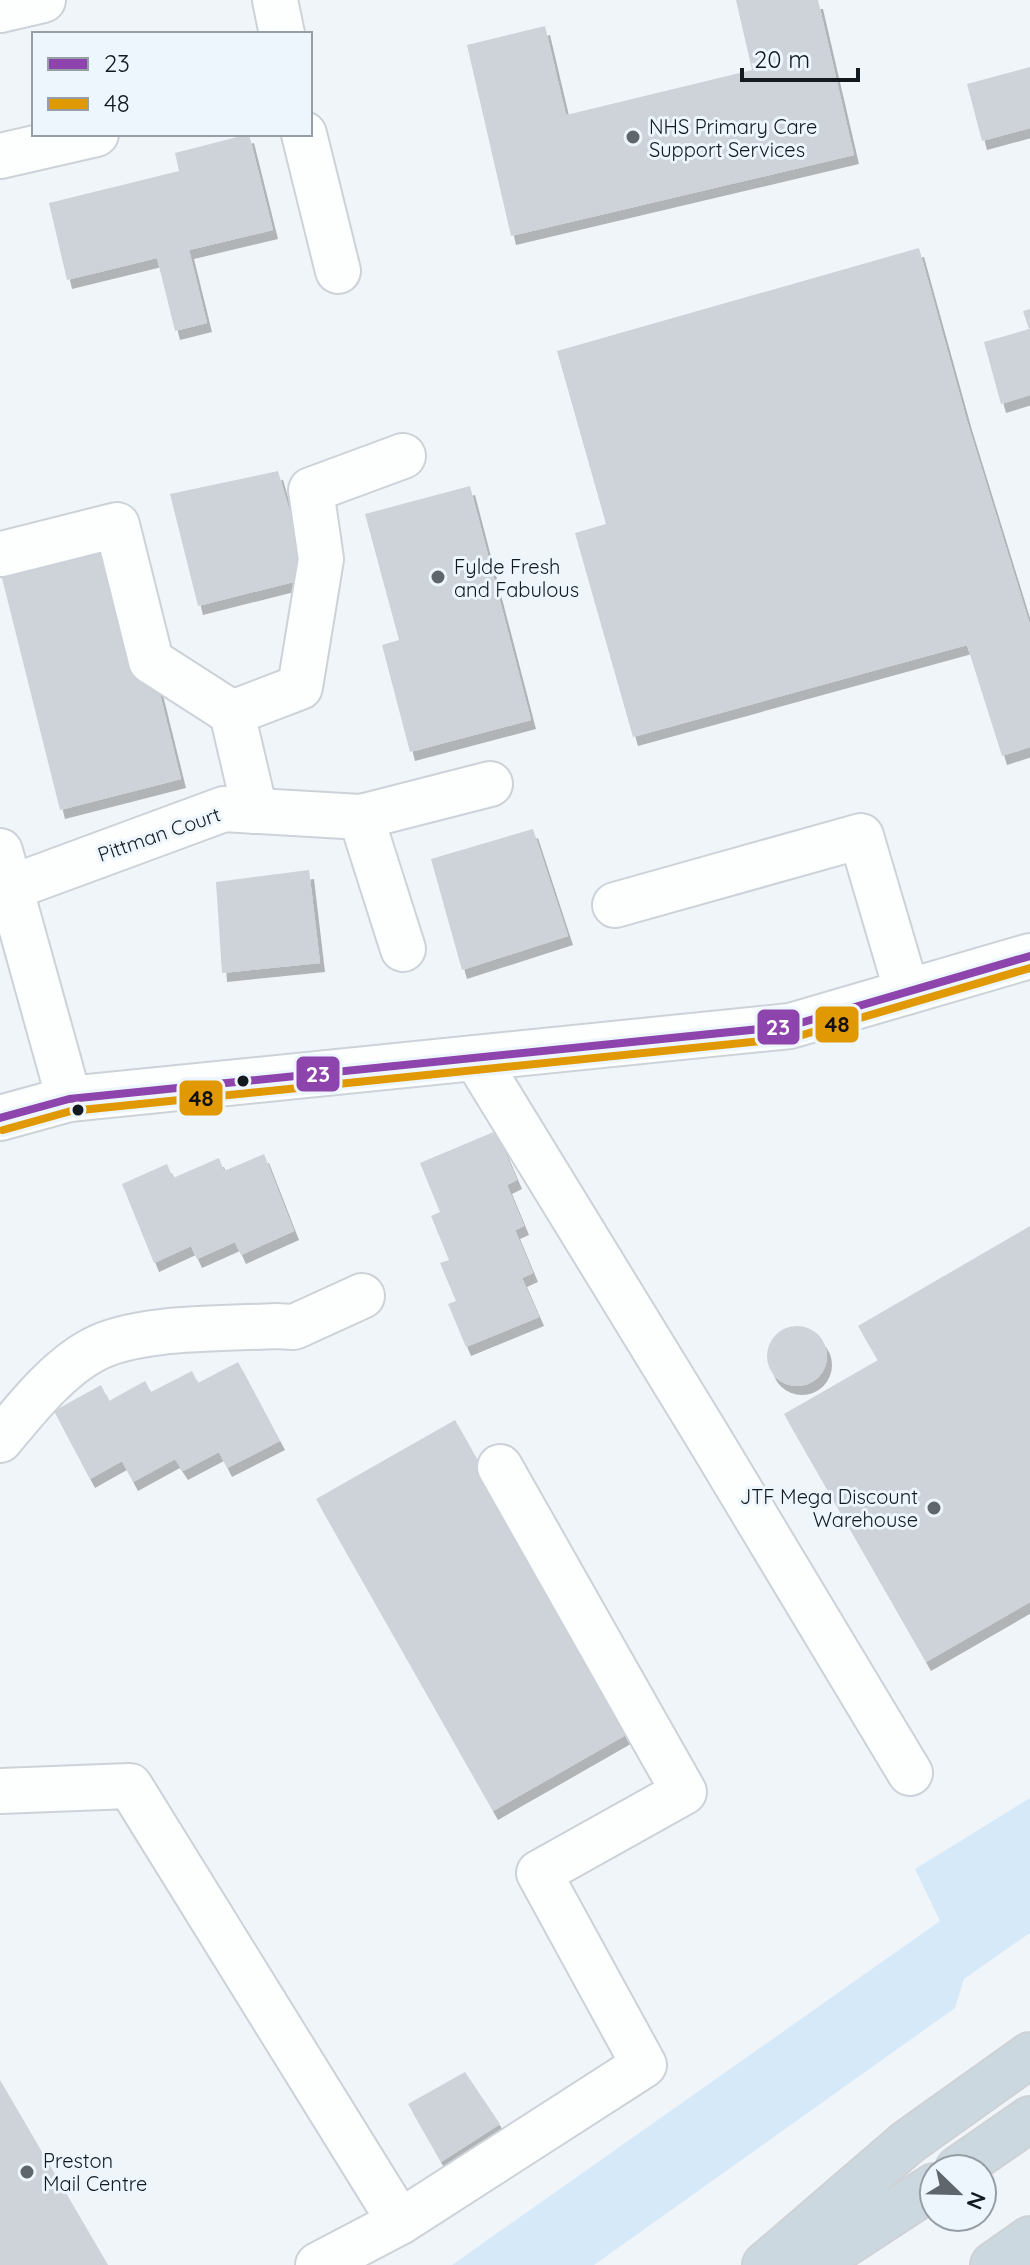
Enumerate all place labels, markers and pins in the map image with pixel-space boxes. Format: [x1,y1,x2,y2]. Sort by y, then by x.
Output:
place label: NHS Primary Care Support Services [649,114,817,162]
marker: NHS Primary Care Support Services [624,128,642,146]
place label: Fylde Fresh and Fabulous [454,554,579,602]
marker: Fylde Fresh and Fabulous [429,568,447,586]
unlabelled marker [235,1073,251,1089]
unlabelled marker [70,1102,86,1118]
place label: JTF Mega Discount Warehouse [740,1484,918,1532]
marker: JTF Mega Discount Warehouse [925,1499,943,1517]
place label: Preston Mail Centre [43,2148,147,2196]
marker: Preston Mail Centre [18,2163,36,2181]

